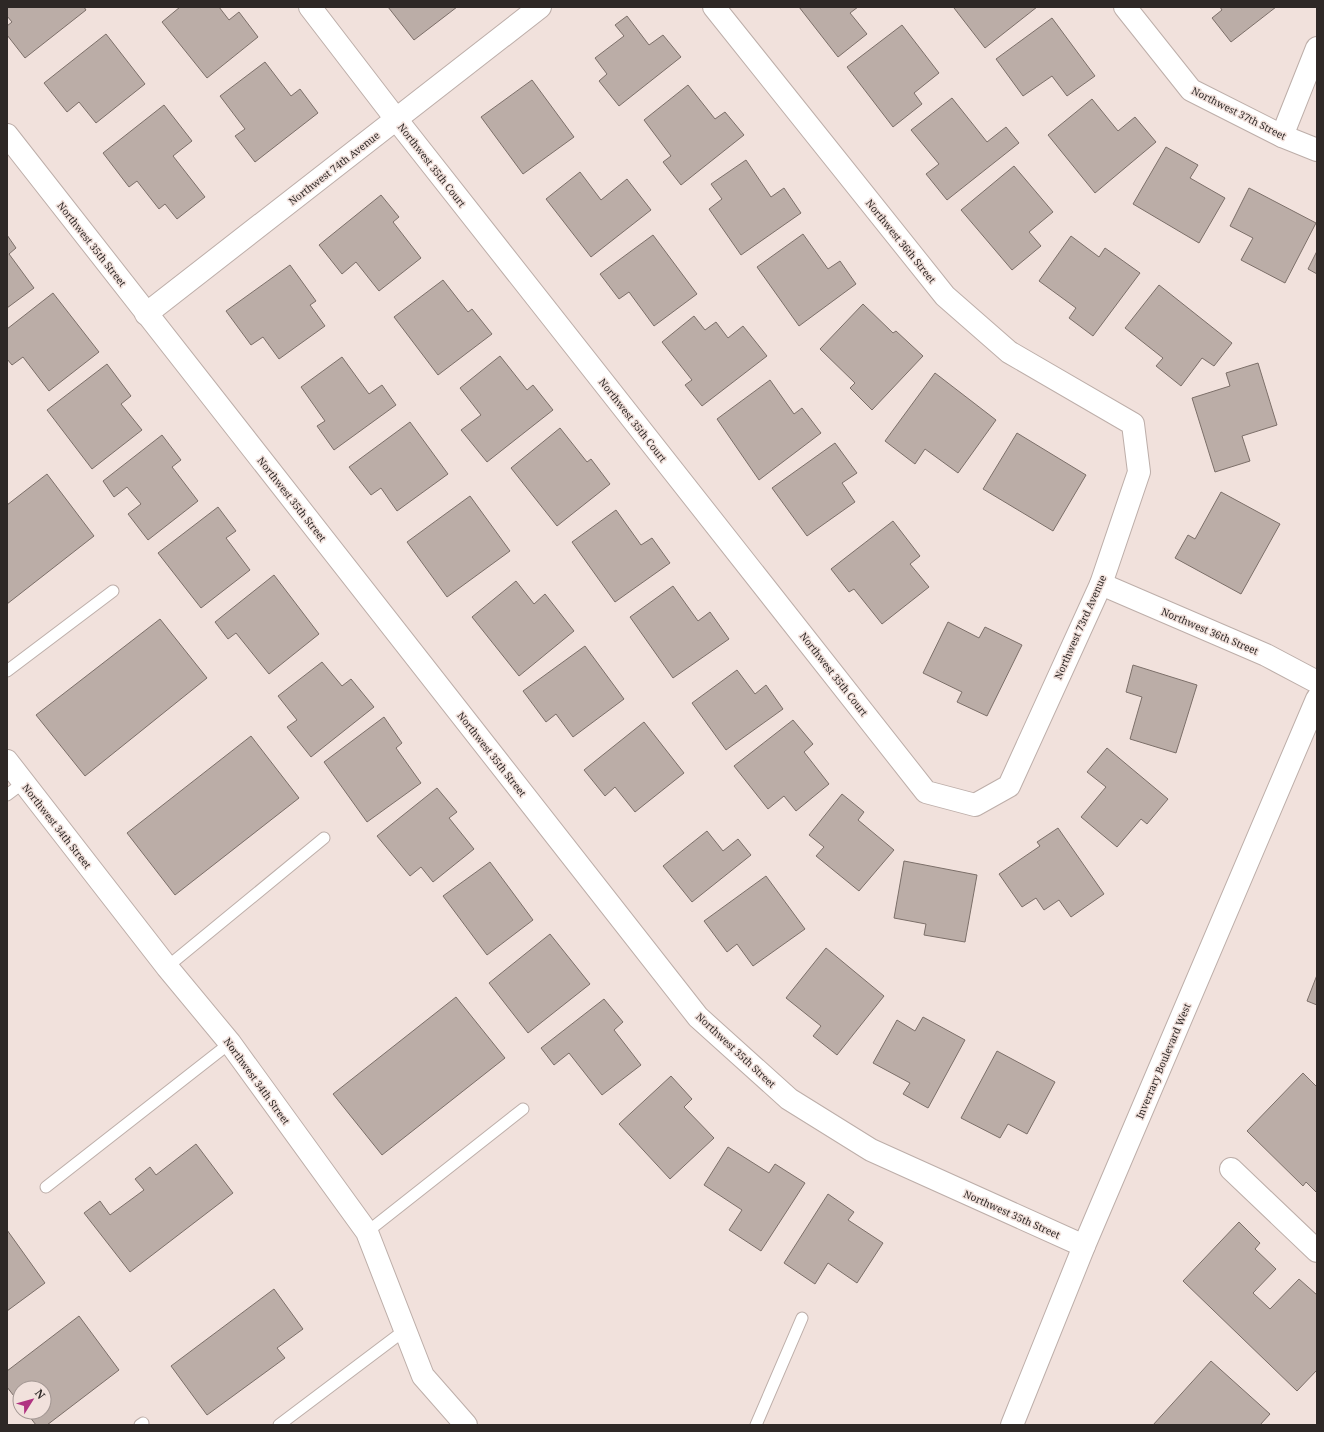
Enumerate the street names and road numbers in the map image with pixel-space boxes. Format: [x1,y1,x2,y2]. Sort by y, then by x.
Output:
street label: Northwest 37th Street [1189,83,1289,143]
street label: Northwest 35th Court [395,120,469,210]
street label: Northwest 74th Avenue [286,128,382,208]
street label: Northwest 36th Street [863,196,940,286]
street label: Northwest 35th Street [54,199,130,290]
street label: Northwest 35th Court [596,375,670,465]
street label: Northwest 35th Street [254,454,330,545]
street label: Northwest 73rd Avenue [1051,573,1109,681]
street label: Northwest 36th Street [1159,604,1261,658]
street label: Northwest 35th Court [797,629,871,719]
street label: Northwest 35th Street [454,709,530,800]
street label: Northwest 34th Street [19,781,95,872]
street label: Inverrary Boulevard West [1132,1001,1194,1121]
street label: Northwest 35th Street [693,1009,779,1091]
street label: Northwest 34th Street [221,1035,294,1128]
street label: Northwest 35th Street [962,1186,1063,1242]

